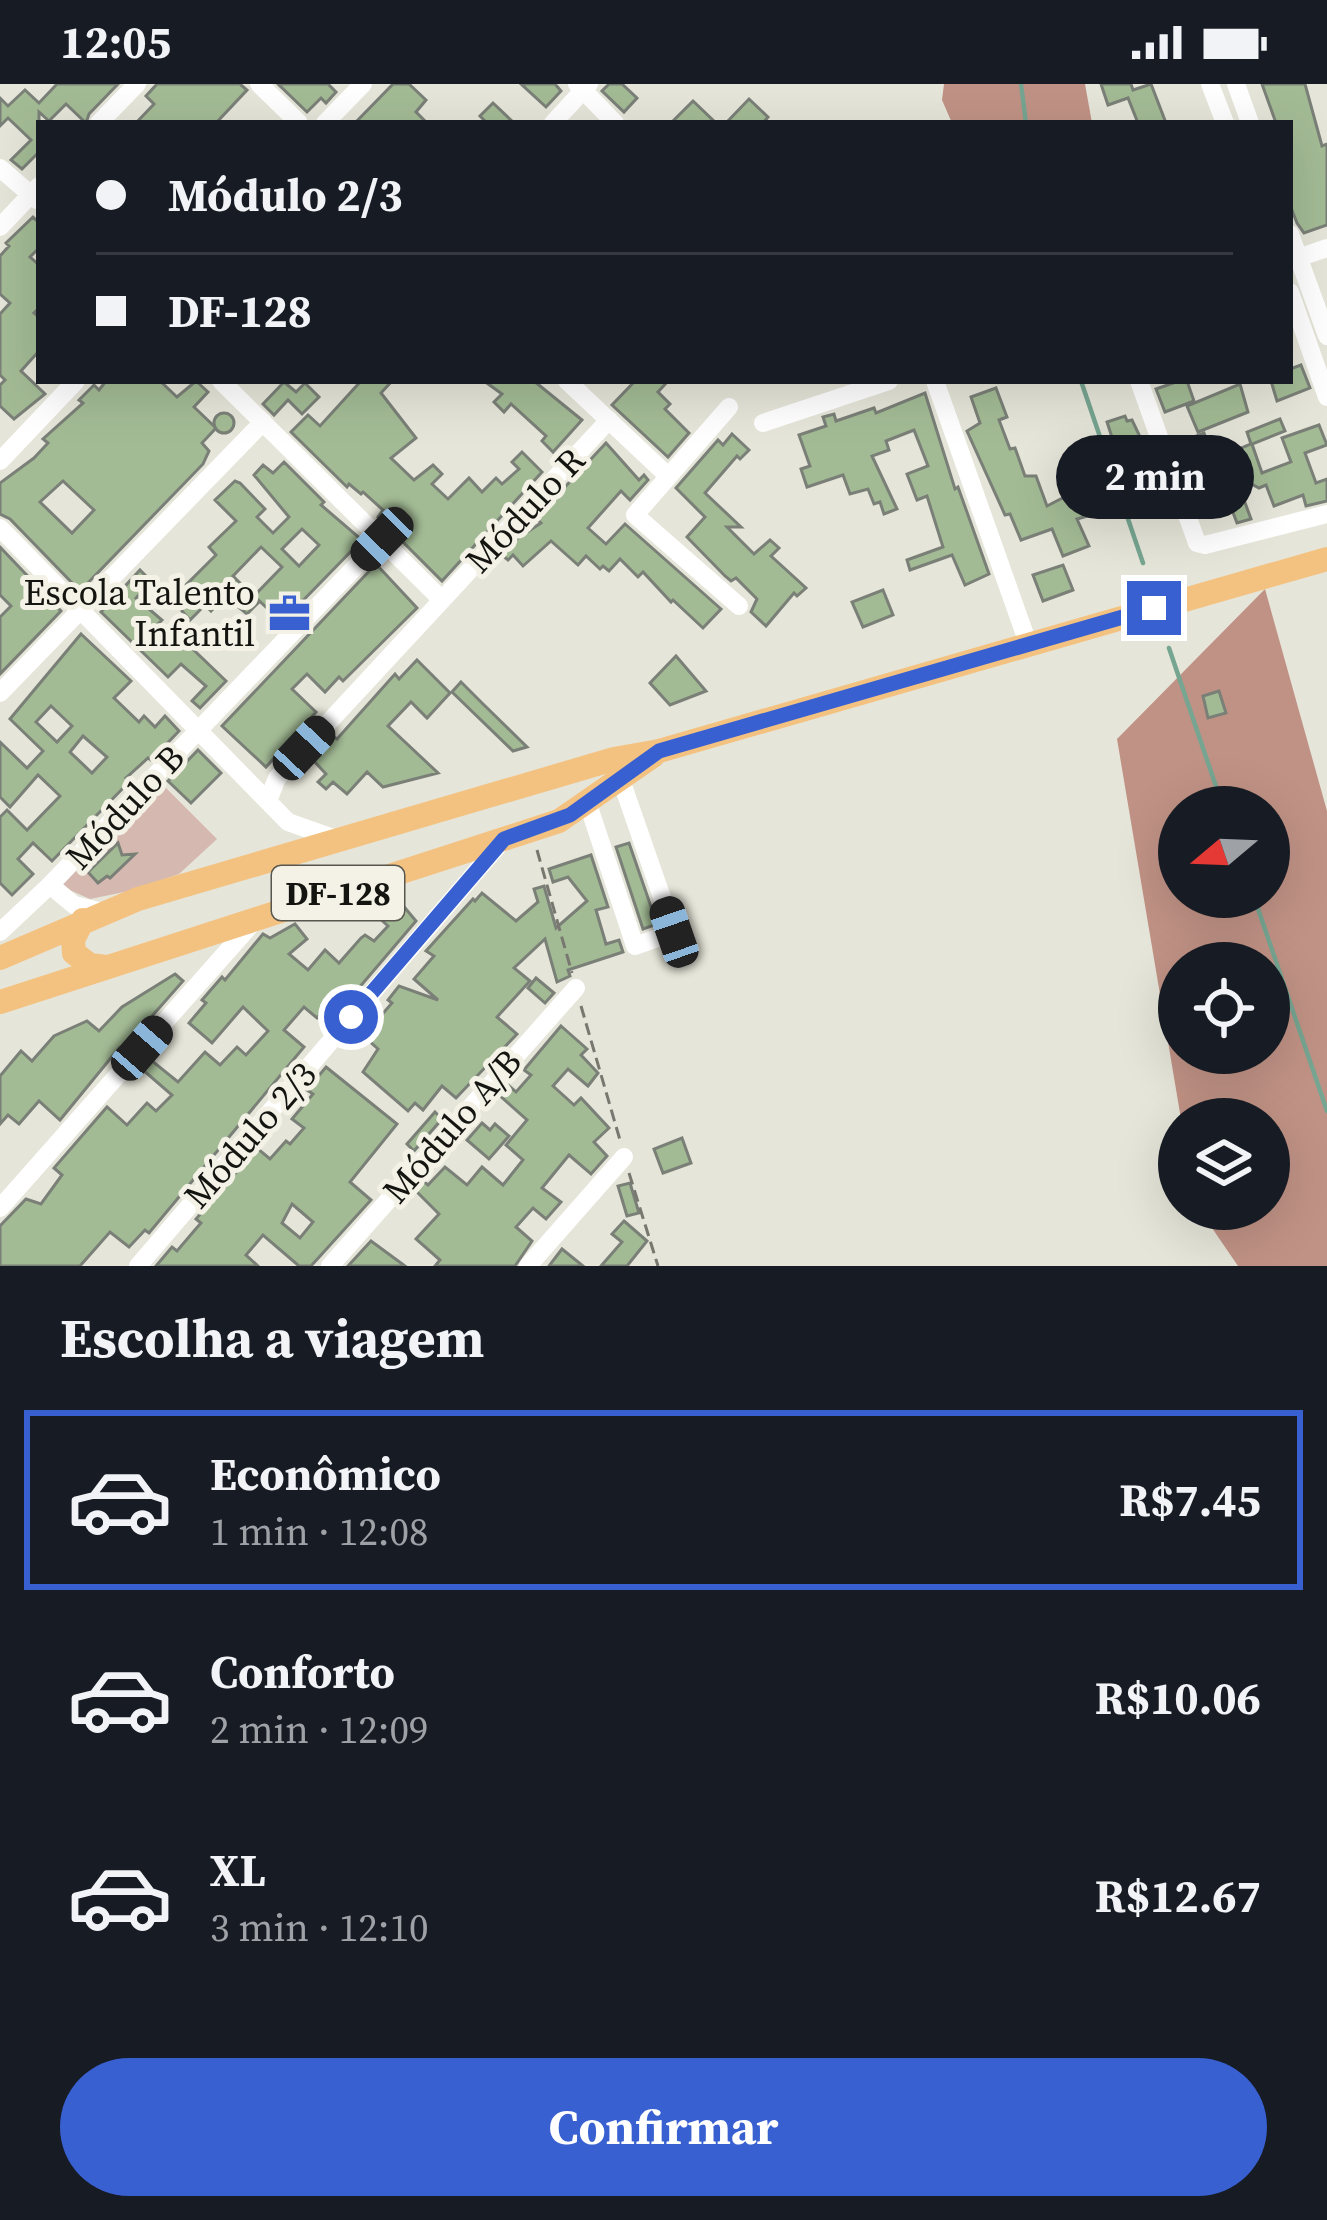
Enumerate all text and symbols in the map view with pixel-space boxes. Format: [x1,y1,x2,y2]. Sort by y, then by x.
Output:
text: 12:05 [60,11,171,73]
text: Módulo 2/3 [168,164,403,226]
text: DF-128 [168,280,312,342]
callout: 2 min [1055,434,1253,518]
street label: Módulo R [454,437,596,583]
text: 2 min [1104,450,1206,503]
car [344,501,420,577]
place label: Escola Talento Infantil [24,568,255,658]
route end [1127,581,1181,635]
office icon: Escola Talento Infantil [266,590,312,636]
car [266,709,342,787]
street label: Módulo B [55,734,195,880]
north arrow [1158,786,1290,918]
map controls [1158,786,1290,1230]
road number: DF-128 [272,866,404,920]
car [645,892,703,972]
button: locate [1158,942,1290,1074]
route start [324,990,378,1044]
car [105,1009,179,1087]
street label: Módulo A/B [371,1038,533,1214]
street label: Módulo 2/3 [173,1051,327,1219]
button: layers [1158,1098,1290,1230]
text: Escolha a viagem [60,1301,485,1375]
text: Econômico [210,1443,441,1505]
icon: car [66,1446,174,1554]
text: R$7.45 [1119,1469,1261,1531]
text: 1 min · 12:08 [210,1505,429,1558]
text: Conforto [210,1641,395,1703]
icon: car [66,1644,174,1752]
text: R$10.06 [1095,1667,1261,1729]
text: 2 min · 12:09 [210,1703,429,1756]
text: XL [210,1839,266,1901]
icon: car [66,1842,174,1950]
text: R$12.67 [1095,1865,1261,1927]
text: 3 min · 12:10 [210,1901,429,1954]
button: Confirmar [60,2058,1267,2196]

